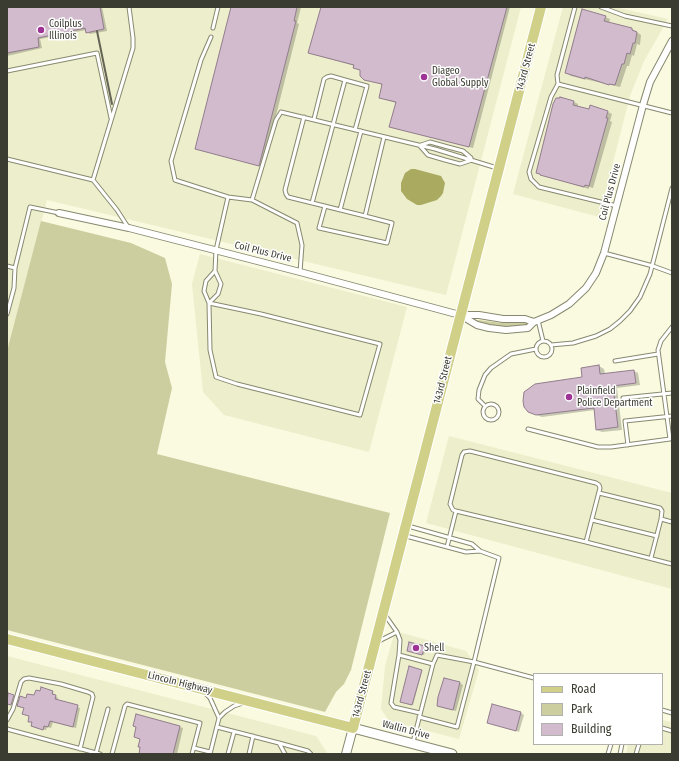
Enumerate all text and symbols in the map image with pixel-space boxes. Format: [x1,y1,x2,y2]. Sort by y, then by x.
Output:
place label: Coilplus Illinois [49,18,82,42]
marker: Coilplus Illinois [36,25,46,35]
street label: 143rd Street [514,42,538,92]
place label: Diageo Global Supply [432,65,488,88]
marker: Diageo Global Supply [419,72,429,82]
street label: Coil Plus Drive [597,162,623,222]
street label: Coil Plus Drive [233,239,293,265]
street label: 143rd Street [431,355,455,405]
place label: Plainfield Police Department [577,385,653,408]
marker: Plainfield Police Department [564,392,574,402]
place label: Shell [424,642,444,654]
marker: Shell [411,643,421,653]
street label: Lincoln Highway [147,669,213,697]
street label: 143rd Street [350,669,374,719]
legend [533,673,663,745]
text: Road [571,682,596,696]
text: Park [571,702,592,716]
street label: Wallin Drive [381,718,431,742]
text: Building [571,722,611,736]

